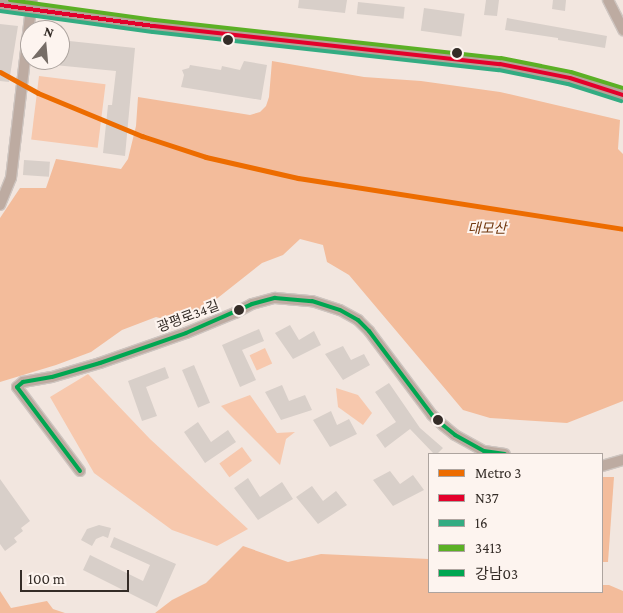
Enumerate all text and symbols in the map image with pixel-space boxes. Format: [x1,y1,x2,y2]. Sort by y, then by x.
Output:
north arrow [20,20,70,70]
text: N [42,23,56,41]
unlabelled marker [223,35,233,45]
unlabelled marker [452,48,462,58]
park label: 대모산 [468,220,506,236]
street label: 광평로34길 [155,296,221,336]
unlabelled marker [234,305,244,315]
unlabelled marker [433,415,443,425]
legend [428,453,603,593]
text: Metro 3 [475,465,521,481]
text: N37 [475,490,499,506]
text: 16 [475,515,488,531]
text: 3413 [475,540,502,556]
scale bar [22,560,131,592]
text: 강남03 [475,566,518,582]
text: 100 m [28,571,65,587]

